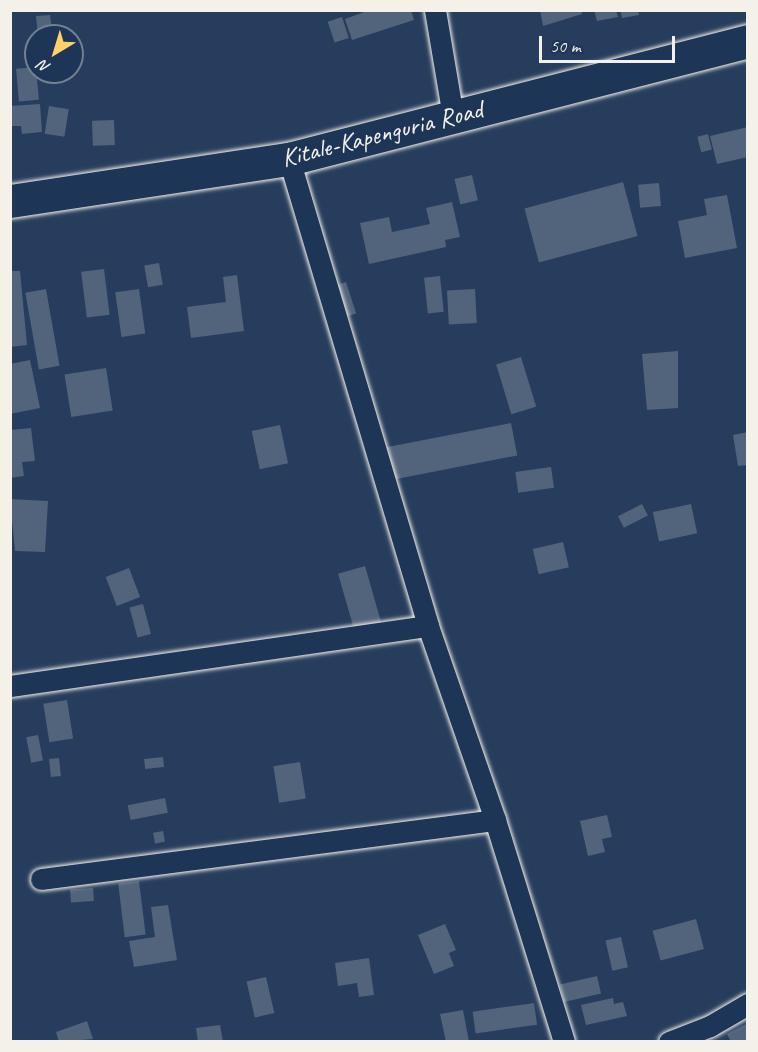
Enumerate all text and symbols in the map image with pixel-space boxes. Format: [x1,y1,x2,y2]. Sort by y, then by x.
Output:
north arrow [24,24,84,84]
scale bar [542,24,678,62]
text: 50 m [550,35,581,57]
text: N [34,56,54,78]
street label: Kitale-Kapenguria Road [279,94,485,174]

